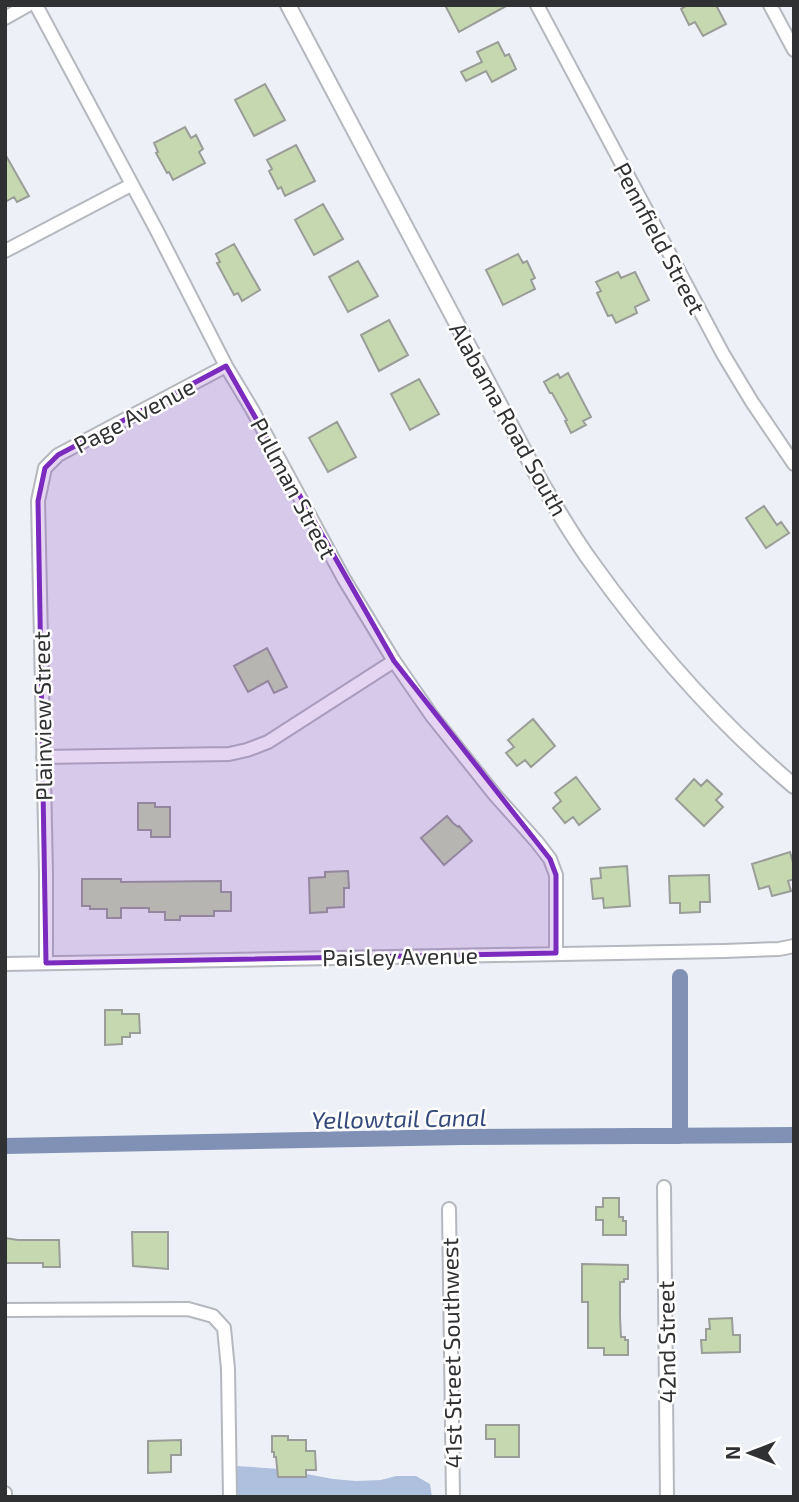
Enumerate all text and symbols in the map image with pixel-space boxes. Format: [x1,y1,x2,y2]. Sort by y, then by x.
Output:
street label: Pennfield Street [608,157,712,319]
street label: Alabama Road South [444,317,574,521]
street label: Page Avenue [69,371,199,459]
street label: Pullman Street [245,413,343,563]
street label: Plainview Street [27,631,57,801]
street label: Paisley Avenue [322,941,478,971]
water label: Yellowtail Canal [311,1102,487,1134]
street label: 41st Street Southwest [435,1237,467,1469]
street label: 42nd Street [651,1280,681,1404]
north arrow [715,1418,785,1488]
text: N [721,1446,744,1460]

